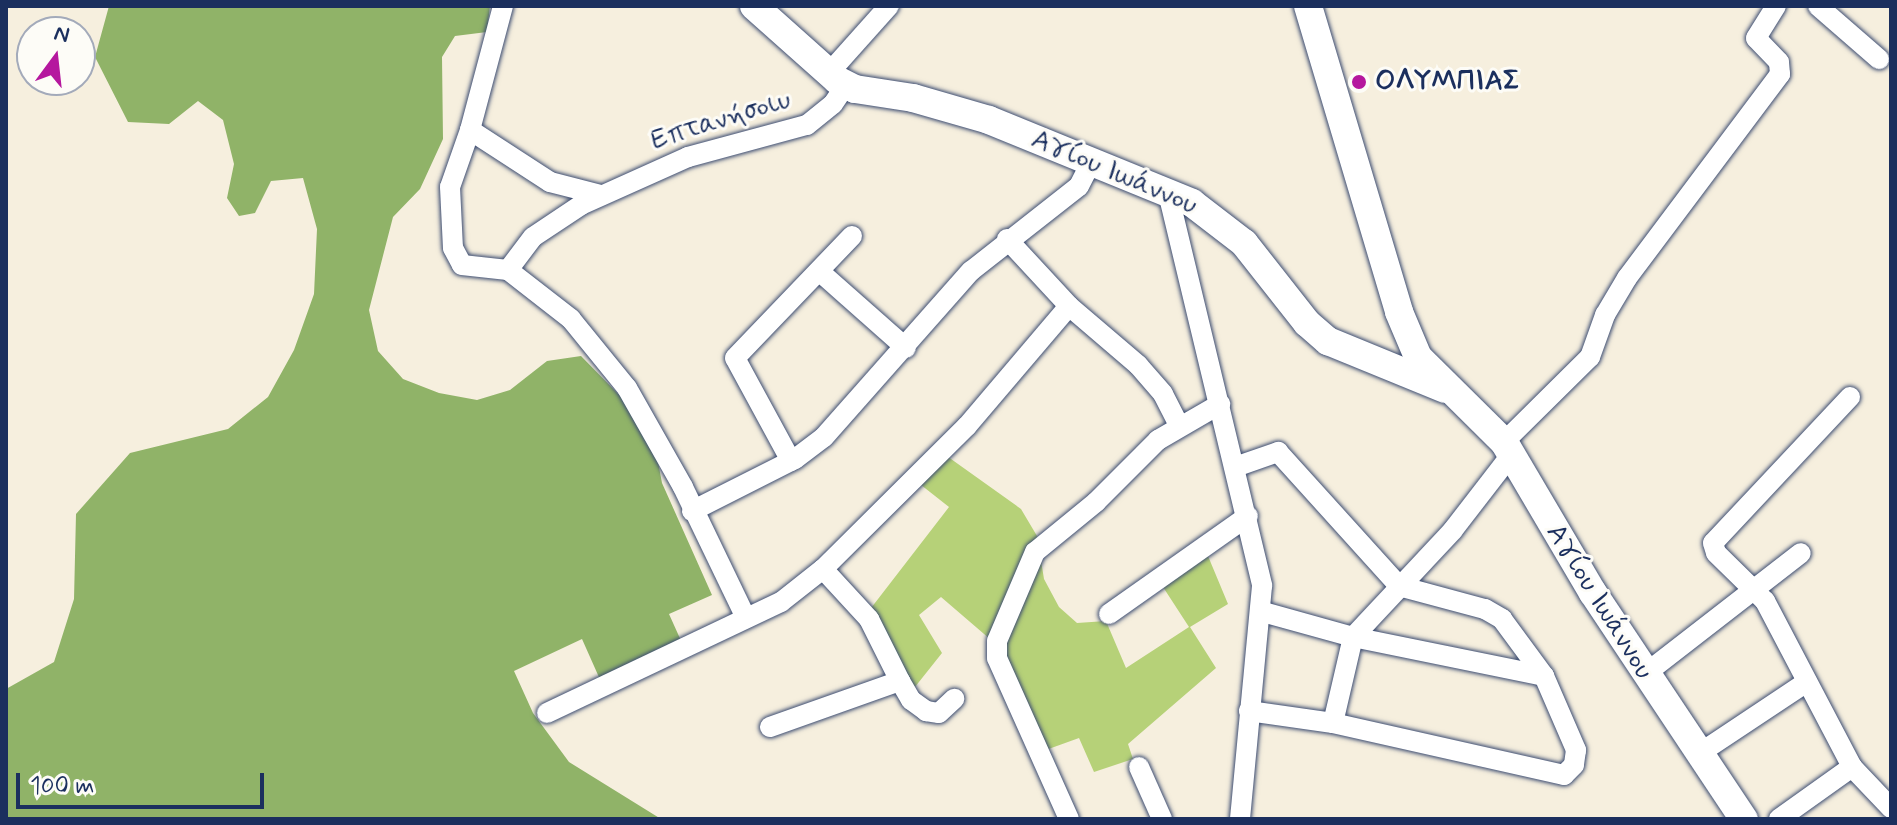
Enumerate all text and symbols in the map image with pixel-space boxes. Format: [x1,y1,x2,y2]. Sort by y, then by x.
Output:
north arrow [16,16,96,96]
text: N [51,19,72,50]
place label: ΟΛΥΜΠΙΑΣ [1375,65,1520,99]
marker: ΟΛΥΜΠΙΑΣ [1350,73,1368,91]
street label: Επτανήσοιυ [647,84,795,158]
street label: Αγίου Ιωάννου [1026,123,1202,223]
street label: Αγίου Ιωάννου [1538,518,1660,686]
scale bar [20,757,268,807]
text: 100 m [30,771,94,802]

